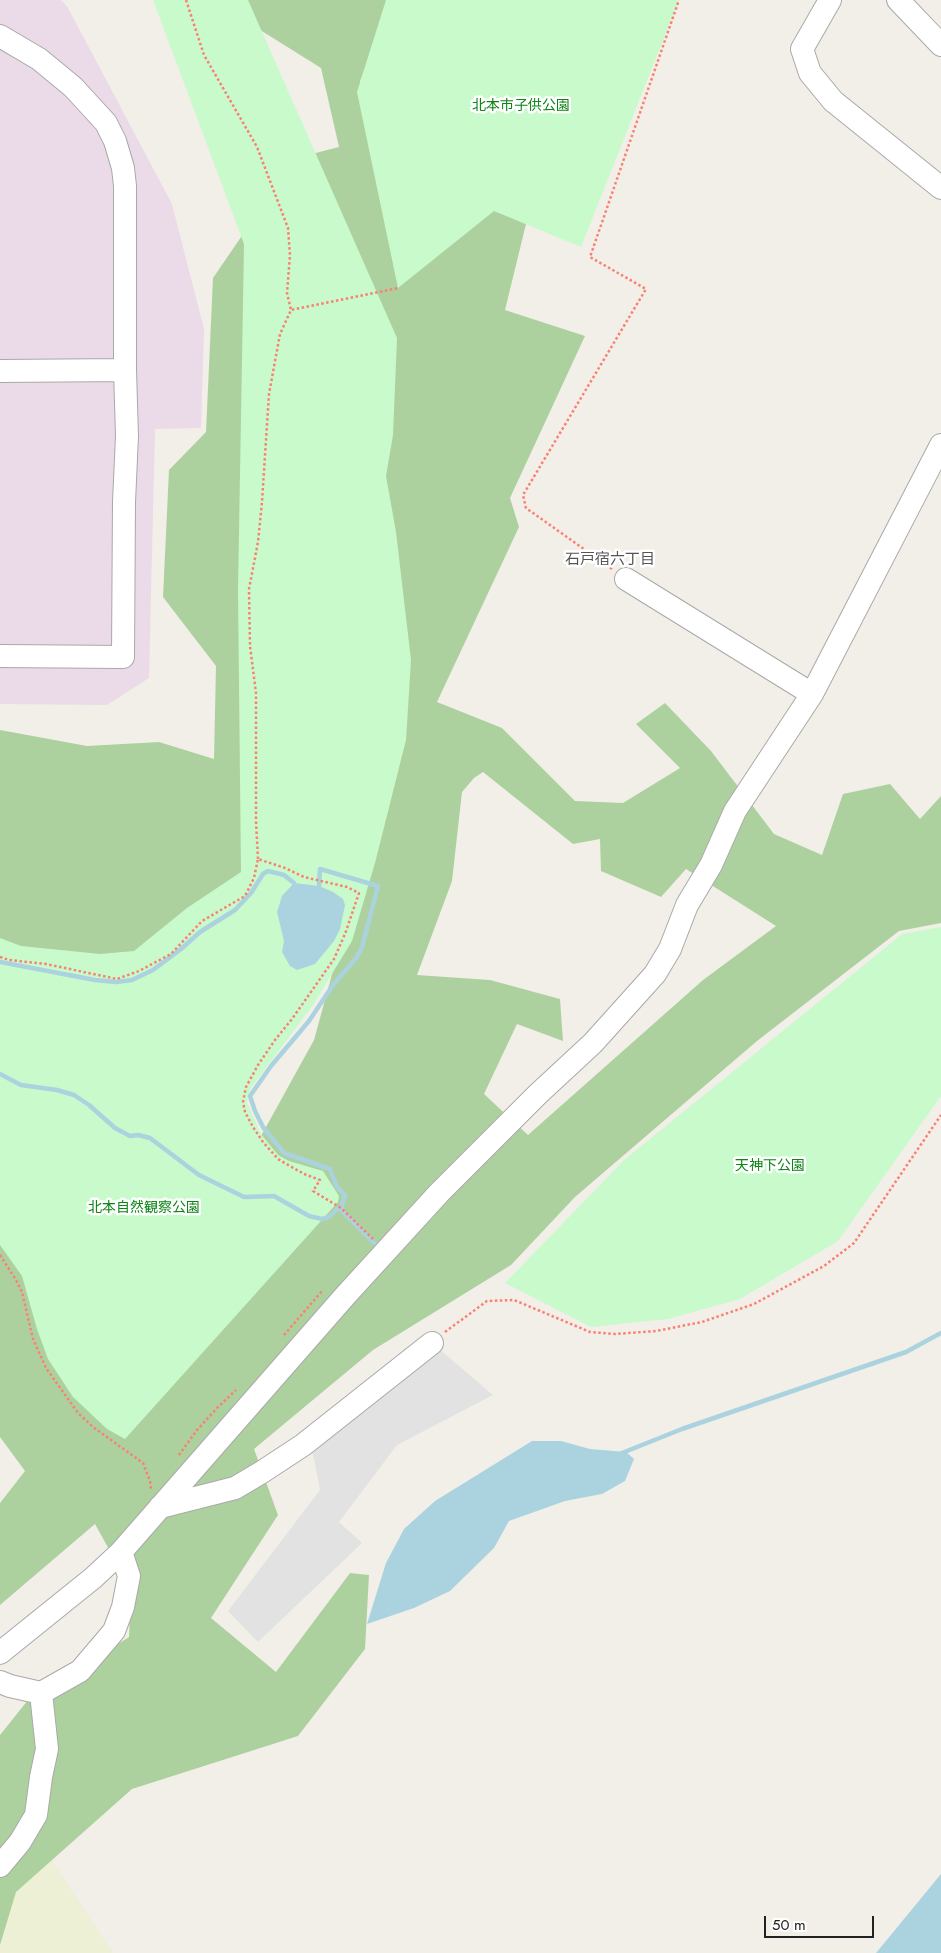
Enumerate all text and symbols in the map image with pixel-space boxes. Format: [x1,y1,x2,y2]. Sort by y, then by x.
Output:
park label: 北本市子供公園 [472,99,570,115]
district label: 石戸宿六丁目 [565,551,655,569]
park label: 天神下公園 [735,1159,805,1175]
park label: 北本自然観察公園 [88,1201,200,1217]
scale bar [766,1906,876,1938]
text: 50 m [772,1914,806,1936]

